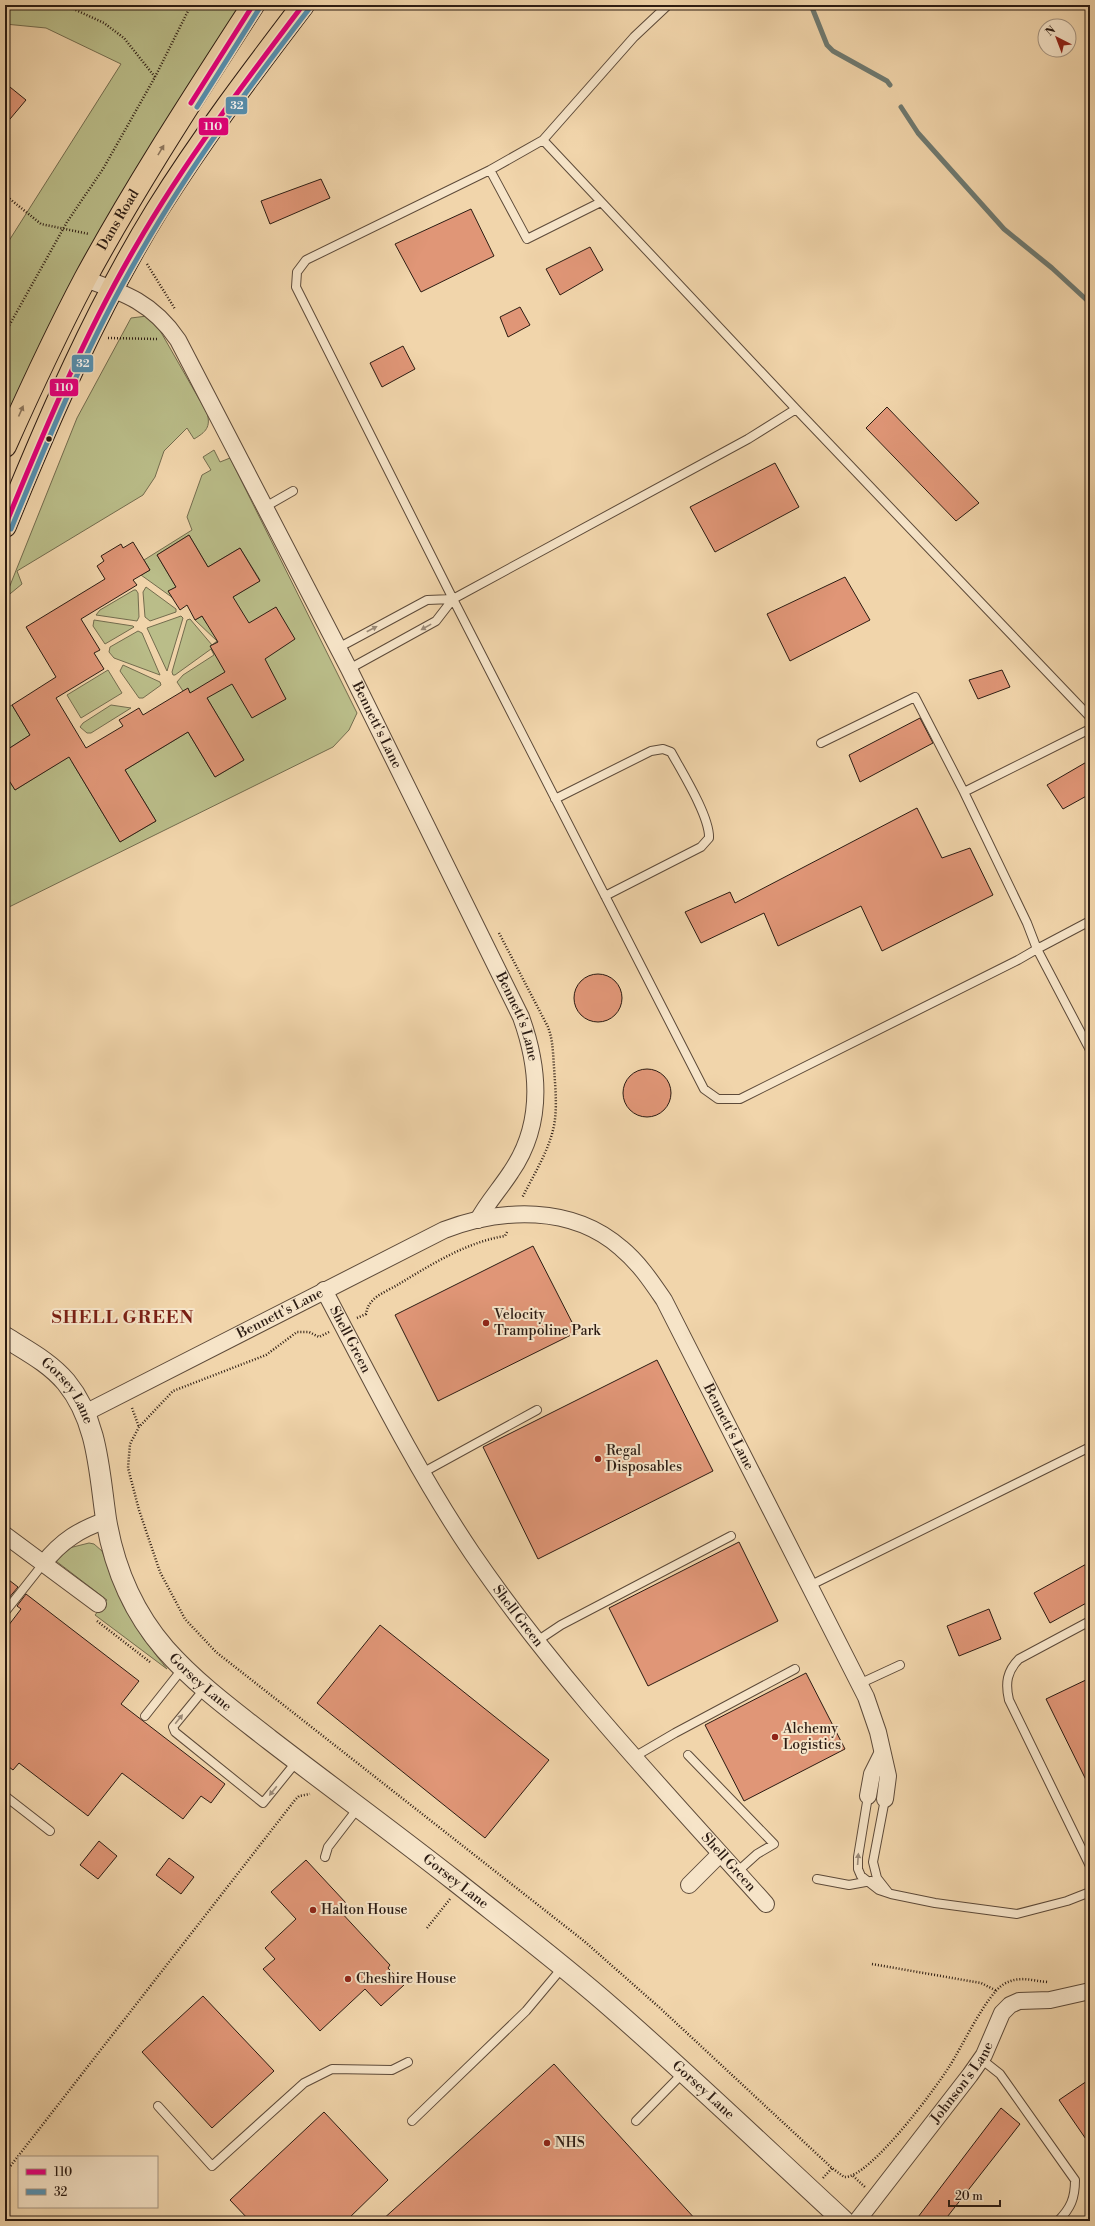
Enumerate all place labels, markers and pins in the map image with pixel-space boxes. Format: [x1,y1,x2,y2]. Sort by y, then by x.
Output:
unlabelled marker [44,434,54,444]
place label: Velocity Trampoline Park [493,1306,601,1340]
marker: Velocity Trampoline Park [481,1318,491,1328]
place label: Regal Disposables [606,1442,682,1476]
marker: Regal Disposables [593,1454,603,1464]
place label: Alchemy Logistics [782,1720,841,1754]
marker: Alchemy Logistics [770,1732,780,1742]
place label: Halton House [321,1901,408,1919]
marker: Halton House [308,1905,318,1915]
place label: Cheshire House [356,1970,456,1988]
marker: Cheshire House [343,1974,353,1984]
place label: NHS [555,2134,585,2152]
marker: NHS [542,2138,552,2148]

